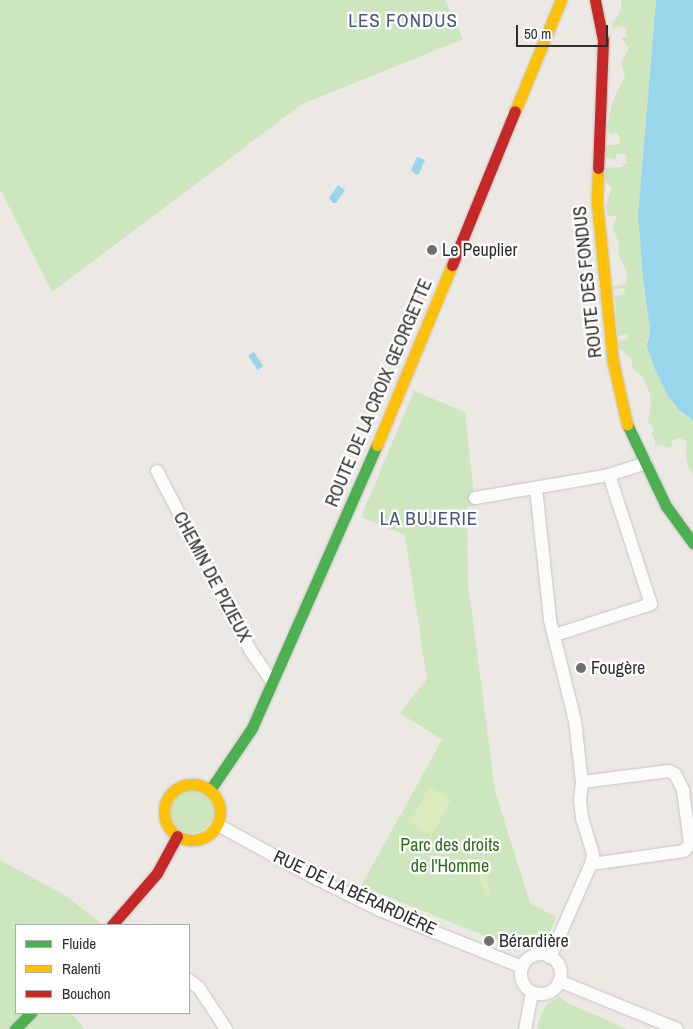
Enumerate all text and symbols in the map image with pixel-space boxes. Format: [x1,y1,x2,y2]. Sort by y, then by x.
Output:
district label: LES FONDUS [347,10,459,32]
scale bar [518,15,610,47]
text: 50 m [524,23,551,44]
street label: ROUTE DES FONDUS [569,205,607,359]
place label: Le Peuplier [442,239,517,261]
marker: Le Peuplier [426,244,438,256]
street label: ROUTE DE LA CROIX GEORGETTE [321,276,437,510]
street label: CHEMIN DE PIZIEUX [169,508,255,646]
district label: LA BUJERIE [378,508,480,530]
place label: Fougère [591,657,645,679]
marker: Fougère [575,662,587,674]
park label: Parc des droits de l'Homme [400,835,500,878]
street label: RUE DE LA BÉRARDIÈRE [270,846,440,940]
legend [15,924,190,1014]
place label: Bérardière [499,930,569,952]
text: Fluide [62,933,96,954]
marker: Bérardière [483,935,495,947]
text: Ralenti [62,958,101,979]
text: Bouchon [62,983,111,1004]

